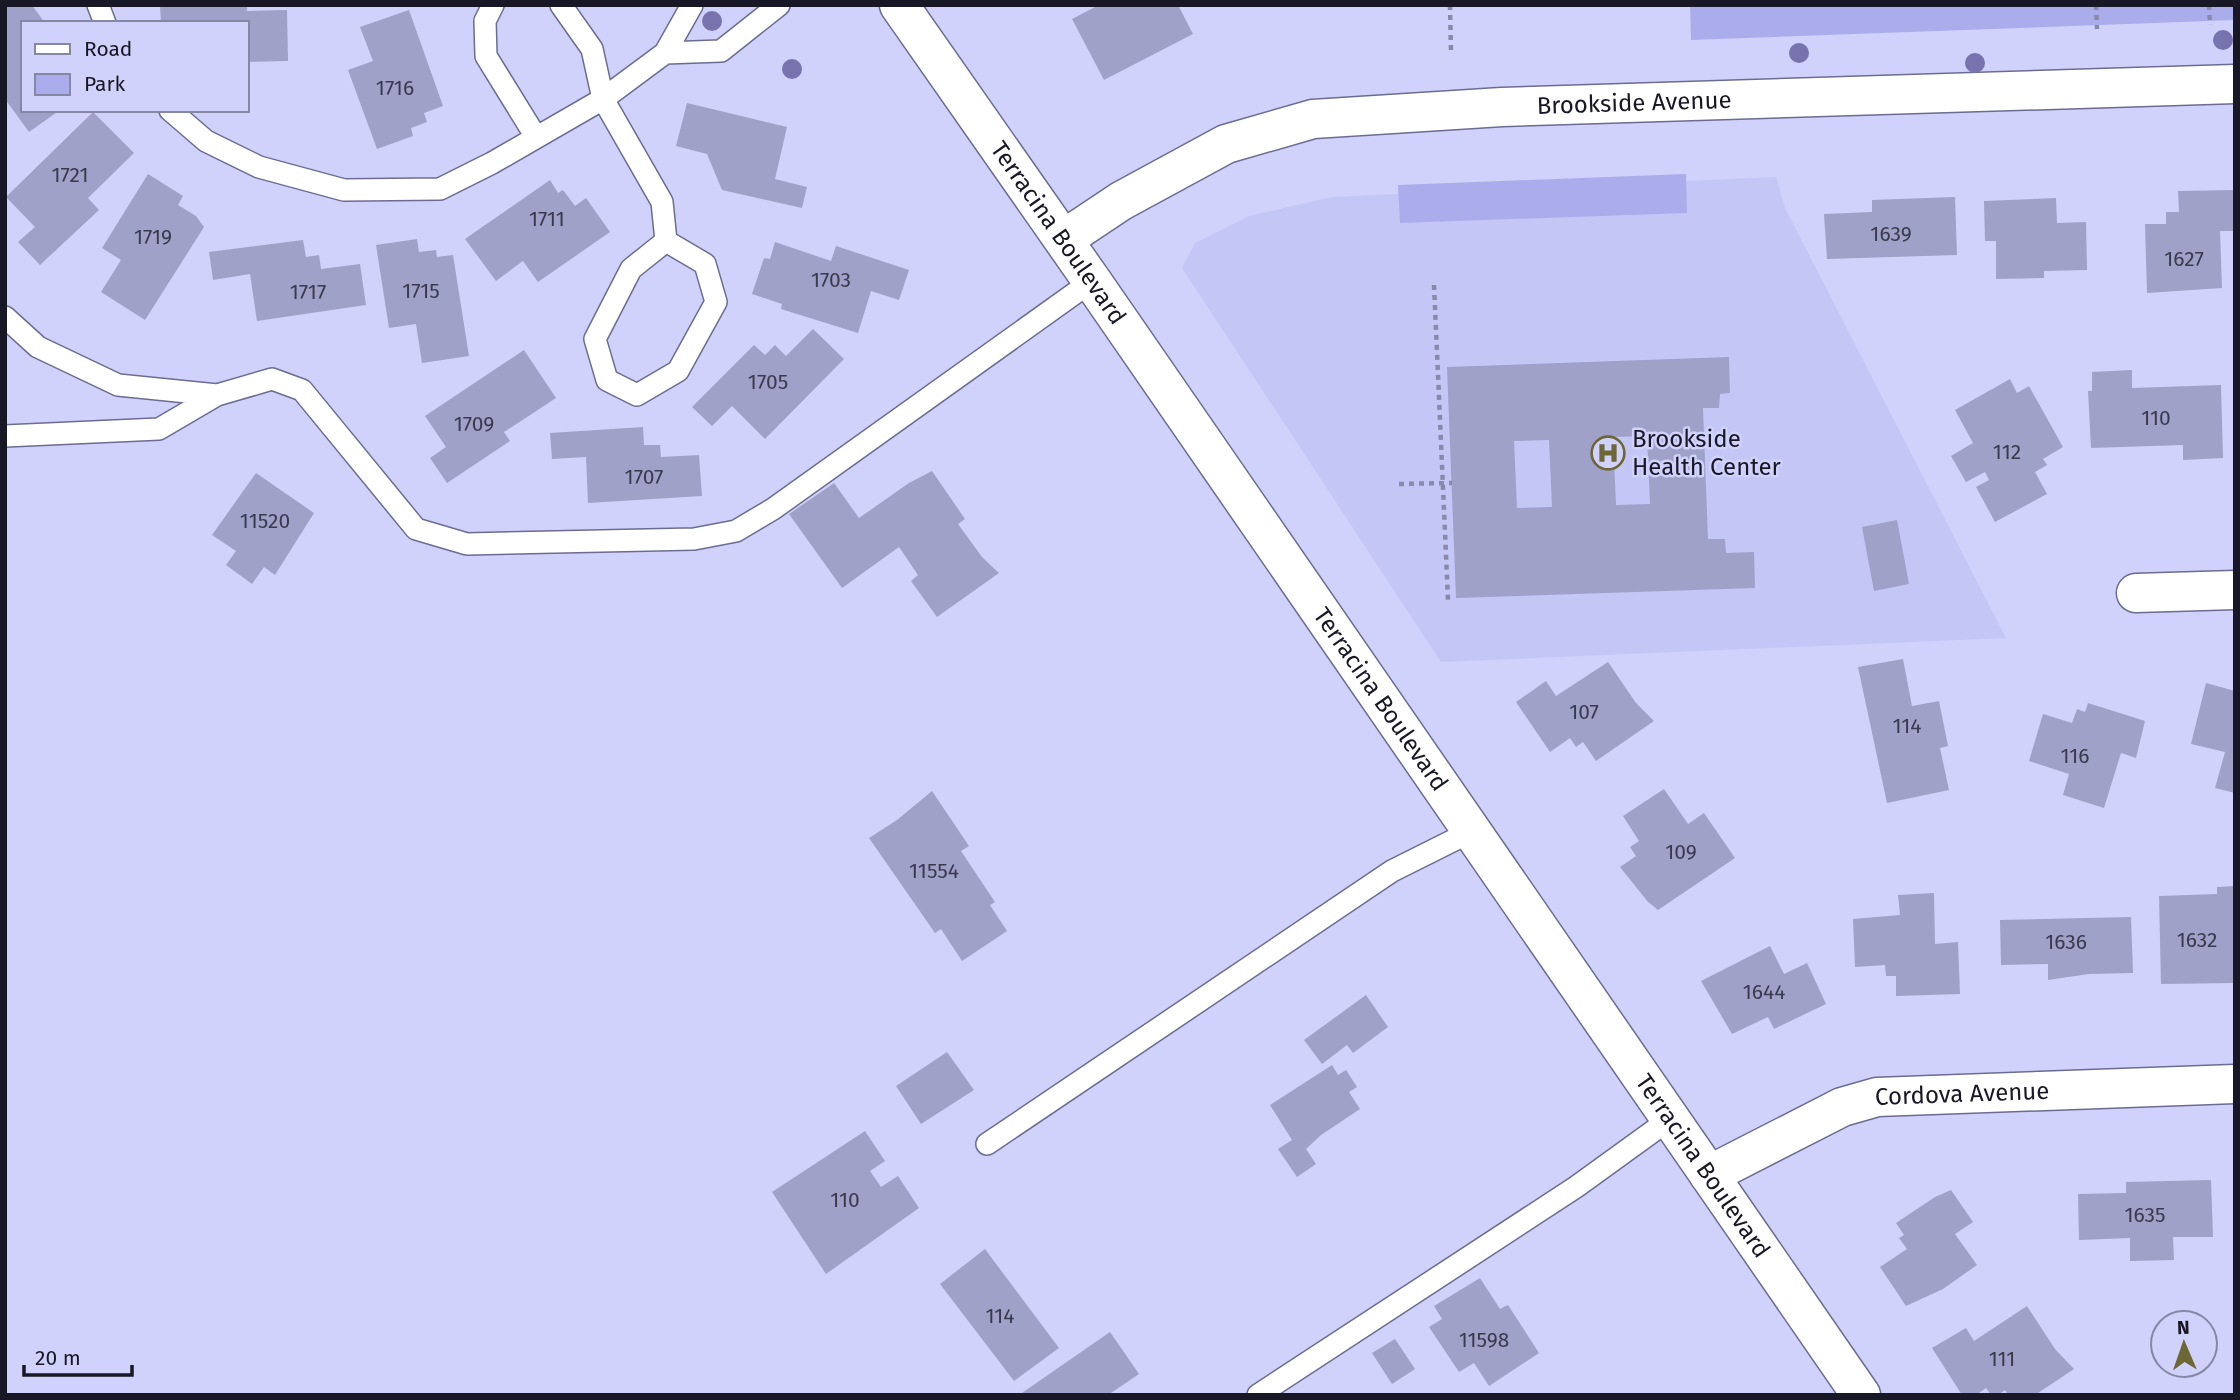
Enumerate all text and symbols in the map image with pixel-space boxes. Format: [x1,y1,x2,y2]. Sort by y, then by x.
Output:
legend [21,21,248,112]
text: Road [84,36,132,62]
text: Park [84,71,126,97]
house number: 1716 [376,75,414,101]
street label: Brookside Avenue [1536,86,1732,120]
street label: Terracina Boulevard [985,136,1132,330]
house number: 1721 [51,162,89,188]
house number: 1711 [529,206,565,232]
house number: 1639 [1870,221,1912,247]
house number: 1719 [134,224,172,250]
house number: 1627 [2164,246,2204,272]
house number: 1703 [811,267,851,293]
house number: 1715 [402,278,440,304]
house number: 1717 [290,279,326,305]
house number: 1705 [748,369,788,395]
house number: 110 [2141,405,2171,431]
house number: 1709 [454,411,494,437]
place label: Brookside Health Center [1632,425,1782,481]
hospital icon: Brookside Health Center [1589,434,1627,472]
house number: 112 [1993,439,2021,465]
house number: 1707 [625,464,663,490]
house number: 11520 [240,508,290,534]
street label: Terracina Boulevard [1308,602,1454,796]
house number: 107 [1569,699,1599,725]
house number: 114 [1892,713,1922,739]
house number: 116 [2060,743,2090,769]
house number: 109 [1665,839,1697,865]
house number: 11554 [909,858,959,884]
house number: 1632 [2177,927,2217,953]
house number: 1636 [2045,929,2087,955]
house number: 1644 [1743,979,1785,1005]
street label: Terracina Boulevard [1630,1069,1776,1263]
street label: Cordova Avenue [1875,1077,2050,1111]
house number: 110 [830,1187,860,1213]
house number: 1635 [2124,1202,2166,1228]
house number: 114 [985,1303,1015,1329]
north arrow [2149,1309,2219,1379]
text: N [2177,1316,2190,1339]
house number: 11598 [1459,1327,1509,1353]
scale bar [24,1334,133,1378]
text: 20 m [35,1345,81,1371]
house number: 111 [1989,1346,2015,1372]

